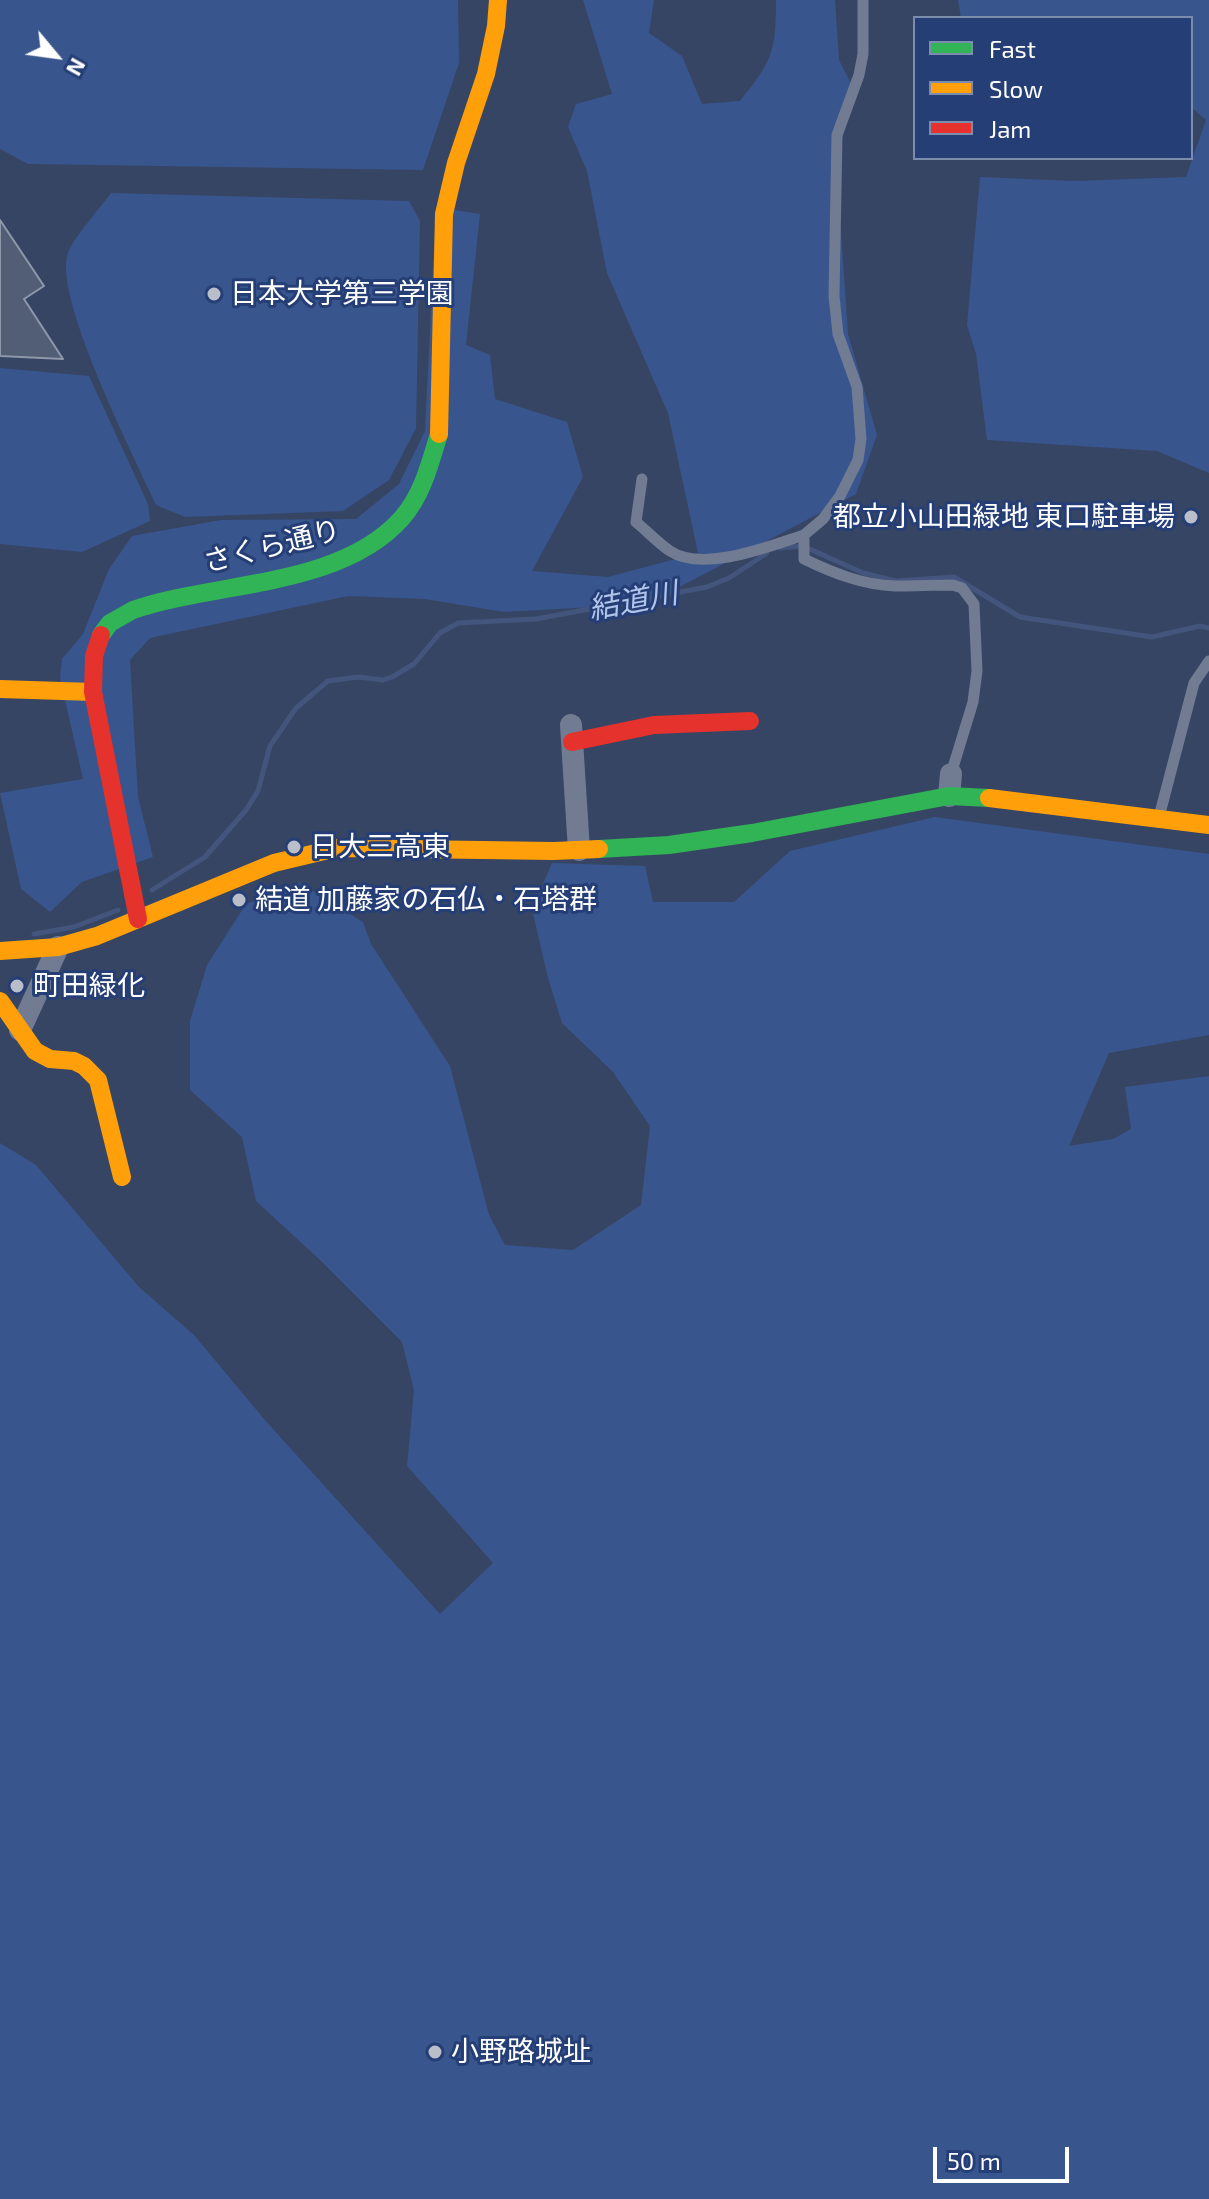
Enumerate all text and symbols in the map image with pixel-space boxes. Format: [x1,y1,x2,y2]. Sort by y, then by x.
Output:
north arrow [16,16,96,96]
legend [913,16,1193,160]
text: Fast [989,34,1036,63]
text: N [62,54,92,81]
text: Slow [989,74,1043,103]
text: Jam [989,114,1031,143]
place label: 日本大学第三学園 [230,277,454,311]
marker: 日本大学第三学園 [205,285,223,303]
place label: 都立小山田緑地 東口駐車場 [833,500,1175,534]
marker: 都立小山田緑地 東口駐車場 [1182,508,1200,526]
street label: さくら通り [200,513,344,579]
water label: 結道川 [585,575,681,627]
place label: 日大三高東 [310,830,450,864]
marker: 日大三高東 [285,838,303,856]
place label: 結道 加藤家の石仏・石塔群 [255,883,597,917]
marker: 結道 加藤家の石仏・石塔群 [230,891,248,909]
place label: 町田緑化 [33,969,145,1003]
marker: 町田緑化 [8,977,26,995]
place label: 小野路城址 [451,2035,591,2069]
marker: 小野路城址 [426,2043,444,2061]
scale bar [937,2131,1073,2181]
text: 50 m [947,2146,1001,2175]

